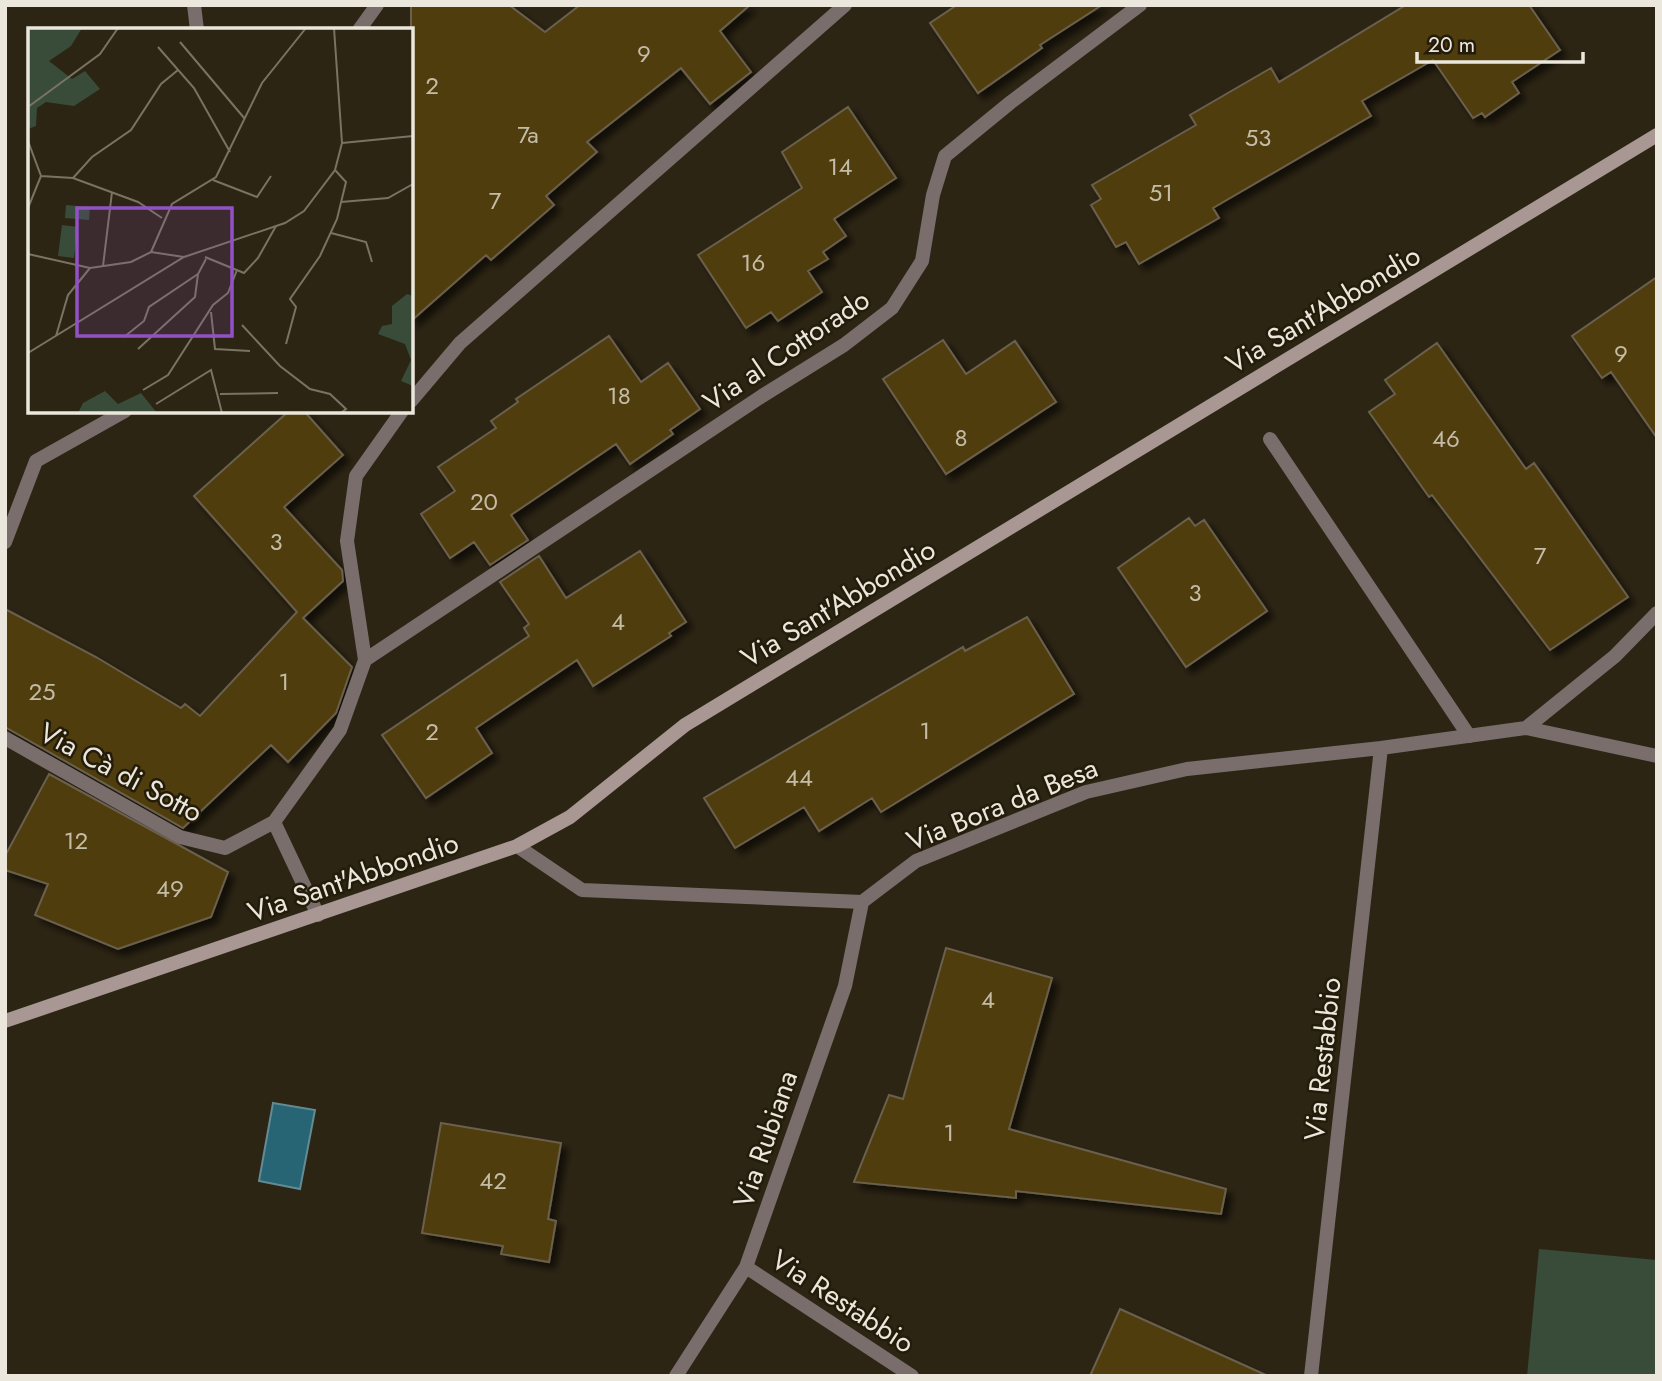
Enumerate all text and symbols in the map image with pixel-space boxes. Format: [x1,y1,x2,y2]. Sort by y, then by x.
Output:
scale bar [1417,21,1583,65]
inset map [28,28,413,413]
text: 20 m [1428,30,1475,60]
house number: 9 [637,36,651,71]
house number: 2 [425,68,439,103]
house number: 7a [517,117,539,152]
house number: 53 [1245,120,1271,155]
house number: 14 [828,149,852,184]
house number: 51 [1149,175,1173,210]
house number: 7 [489,183,502,218]
street label: Via Sant'Abbondio [1218,235,1428,384]
house number: 16 [741,245,765,280]
street label: Via al Cottorado [695,279,878,421]
house number: 9 [1614,336,1628,371]
house number: 18 [607,378,631,413]
house number: 8 [954,420,968,455]
house number: 46 [1432,421,1460,456]
house number: 20 [470,484,498,519]
house number: 3 [269,524,283,559]
street label: Via Sant'Abbondio [733,529,943,678]
house number: 7 [1534,538,1547,573]
house number: 3 [1188,575,1202,610]
house number: 4 [611,604,625,639]
house number: 1 [279,664,289,699]
house number: 25 [28,674,56,709]
street label: Via Cà di Sotto [32,712,210,833]
house number: 1 [920,713,930,748]
house number: 2 [425,714,439,749]
street label: Via Bora da Besa [901,748,1104,861]
house number: 44 [785,760,813,795]
street label: Via Sant'Abbondio [242,822,464,933]
house number: 12 [64,823,88,858]
house number: 49 [156,871,184,906]
street label: Via Restabbio [1294,976,1351,1143]
house number: 4 [981,982,995,1017]
street label: Via Rubiana [723,1065,808,1213]
house number: 1 [944,1115,954,1150]
house number: 42 [479,1163,507,1198]
street label: Via Restabbio [763,1240,923,1363]

